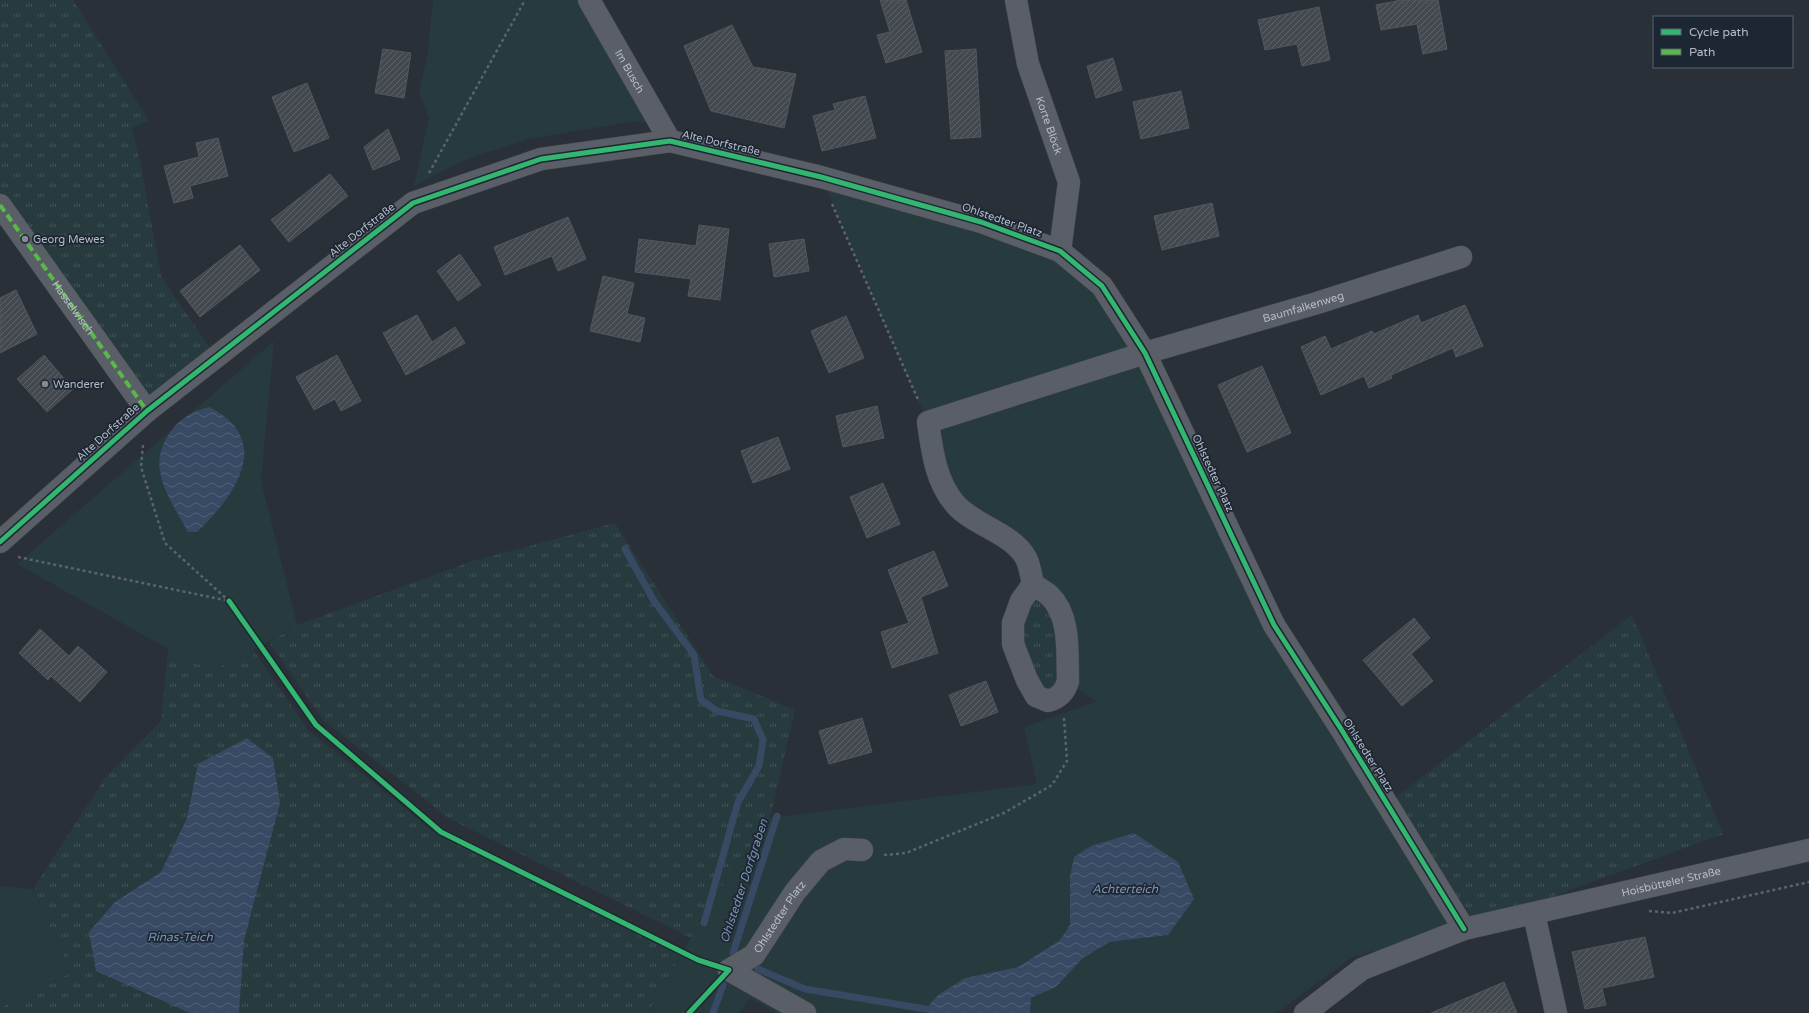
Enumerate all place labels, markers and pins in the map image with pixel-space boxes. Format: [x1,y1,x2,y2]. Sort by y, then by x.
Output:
place label: Georg Mewes [33,233,105,246]
marker: Georg Mewes [20,234,30,244]
place label: Wanderer [53,378,105,391]
marker: Wanderer [40,379,50,389]

